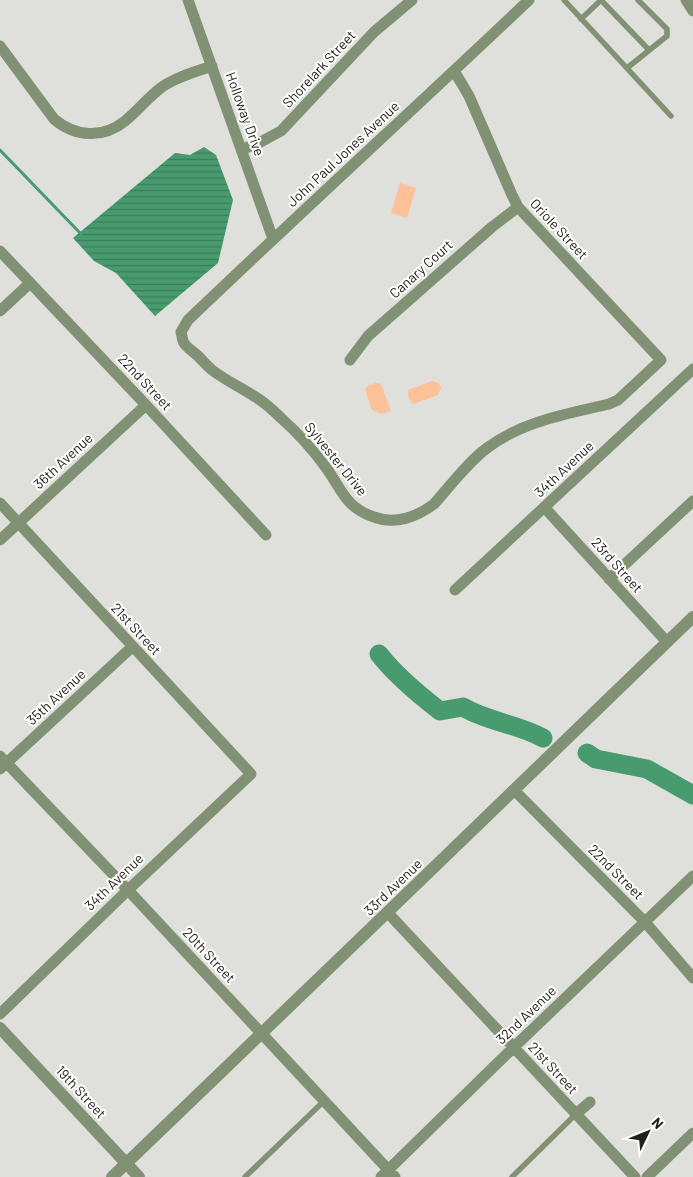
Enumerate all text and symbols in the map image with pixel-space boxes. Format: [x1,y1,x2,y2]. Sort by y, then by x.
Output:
street label: Shorelark Street [279,27,359,111]
street label: Holloway Drive [222,70,269,158]
street label: John Paul Jones Avenue [283,97,402,210]
street label: Oriole Street [527,195,592,263]
street label: Canary Court [386,236,456,301]
street label: 22nd Street [115,350,176,413]
street label: Sylvester Drive [302,418,371,499]
street label: 36th Avenue [30,429,96,492]
street label: 34th Avenue [530,437,597,500]
street label: 23rd Street [588,534,647,596]
street label: 21st Street [108,599,165,658]
street label: 35th Avenue [23,665,89,728]
street label: 22nd Street [585,840,648,903]
street label: 34th Avenue [81,850,146,914]
street label: 33rd Avenue [360,855,425,919]
street label: 20th Street [180,924,239,986]
street label: 32nd Avenue [492,982,559,1048]
street label: 21st Street [525,1038,582,1097]
street label: 19th Street [53,1062,110,1122]
north arrow [623,1107,673,1157]
text: N [648,1114,667,1132]

